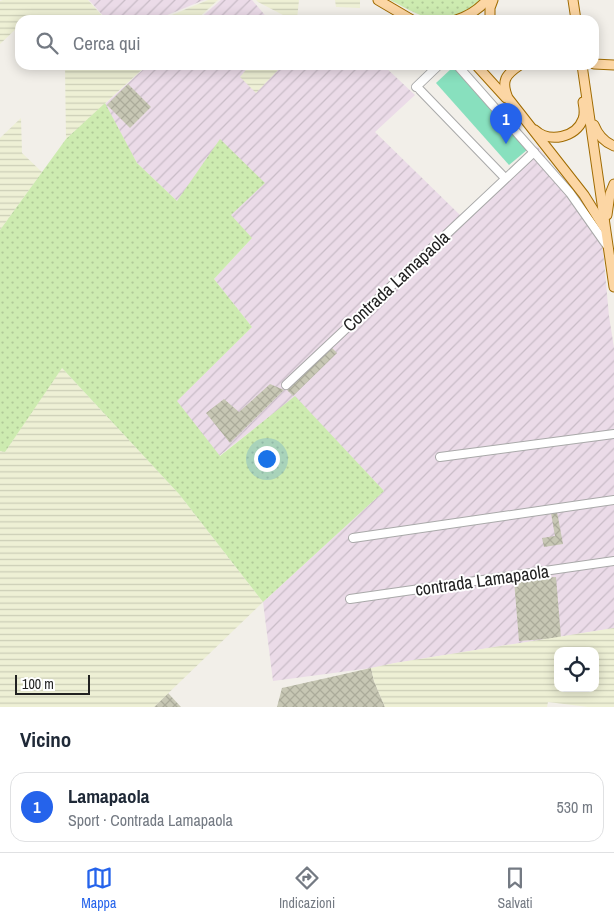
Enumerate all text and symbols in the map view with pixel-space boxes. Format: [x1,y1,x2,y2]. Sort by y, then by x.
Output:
search box [15,15,599,70]
icon: search [33,29,61,57]
text: Cerca qui [73,30,141,56]
pin: 1 [490,103,522,144]
street label: Contrada Lamapaola [337,225,455,337]
your location [254,446,280,472]
street label: contrada Lamapaola [414,558,550,602]
map controls [554,647,599,692]
button: locate [554,647,599,692]
scale bar [15,672,90,695]
text: 100 m [22,675,54,693]
text: Vicino [20,725,71,754]
text: Lamapaola [68,783,149,809]
text: 1 [33,796,41,818]
text: 530 m [557,796,593,818]
text: Sport · Contrada Lamapaola [68,809,233,831]
tab: Mappa [81,864,116,912]
tab: Indicazioni [279,864,335,912]
tab: Salvati [498,864,533,912]

